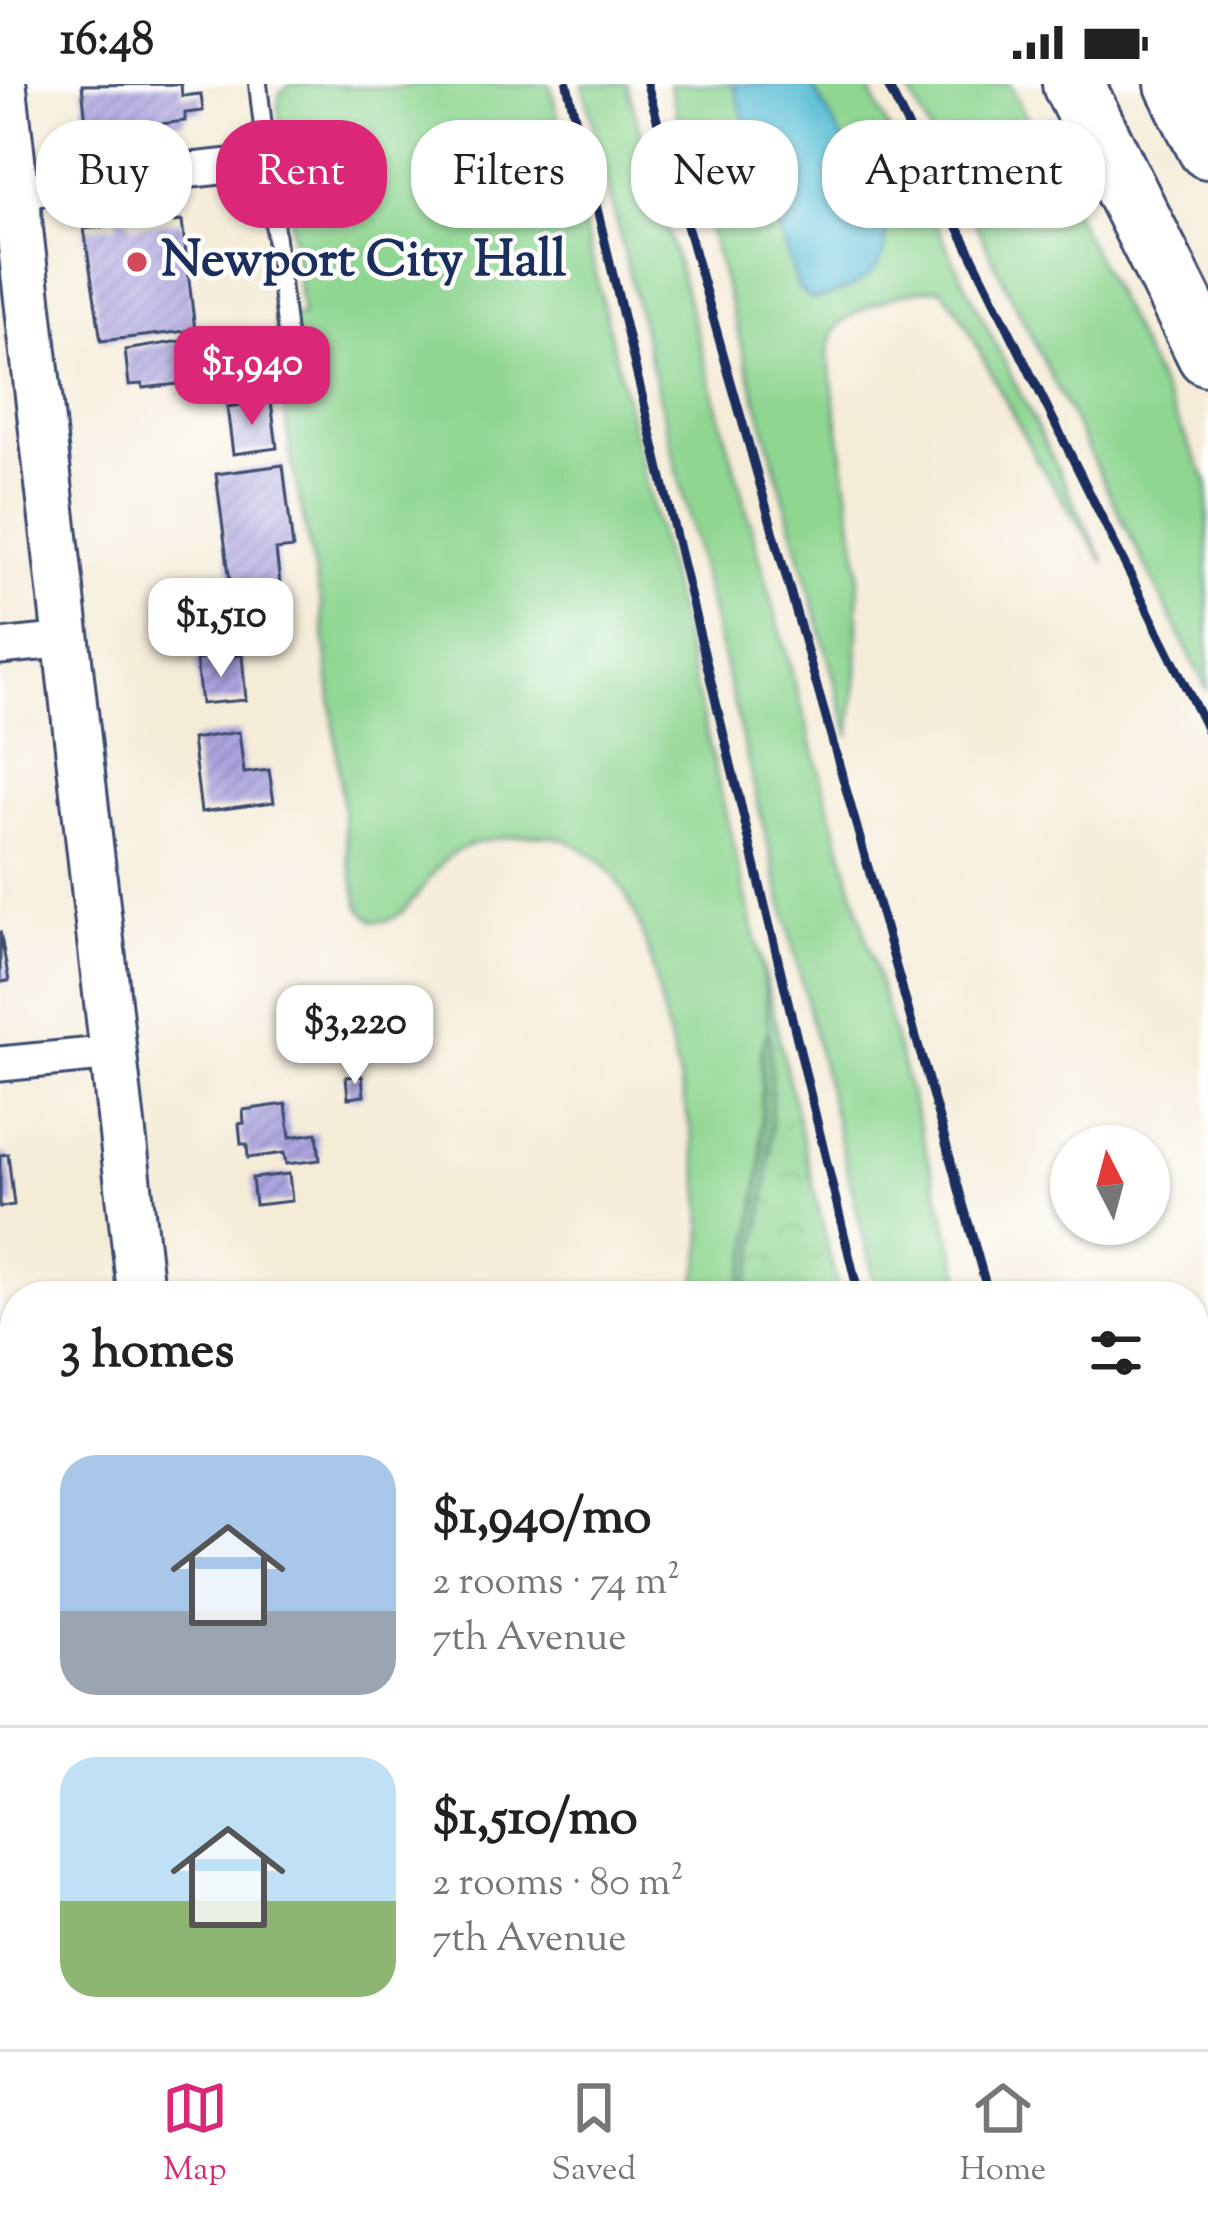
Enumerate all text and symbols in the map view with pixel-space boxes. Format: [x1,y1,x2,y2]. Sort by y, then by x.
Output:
text: 16:48 [60,10,154,75]
chip: Buy [36,120,192,228]
chip: Rent [216,120,387,228]
chip: Filters [411,120,607,228]
chip: New [631,120,798,228]
chip: Apartment [822,120,1105,228]
place label: Newport City Hall [161,226,567,299]
marker: Newport City Hall [124,249,150,275]
pin: $1,940 [154,326,350,428]
text: $1,940 [201,337,303,393]
pin: $1,510 [123,578,319,680]
text: $1,510 [175,589,267,645]
pin: $3,220 [257,985,453,1087]
text: $3,220 [303,996,407,1052]
north arrow [1050,1125,1170,1245]
map controls [1050,1125,1170,1245]
text: 3 homes [60,1317,234,1390]
icon: filters [1083,1320,1149,1386]
text: $1,940/mo [432,1483,652,1556]
icon: home [156,1503,300,1647]
text: 2 rooms · 74 m² [432,1556,680,1612]
text: 7th Avenue [432,1612,626,1668]
text: $1,510/mo [432,1784,638,1857]
icon: home [156,1805,300,1949]
text: 2 rooms · 80 m² [432,1857,684,1913]
text: 7th Avenue [432,1913,626,1969]
tab: Map [162,2075,228,2195]
tab: Saved [551,2075,636,2195]
tab: Home [960,2075,1046,2195]

